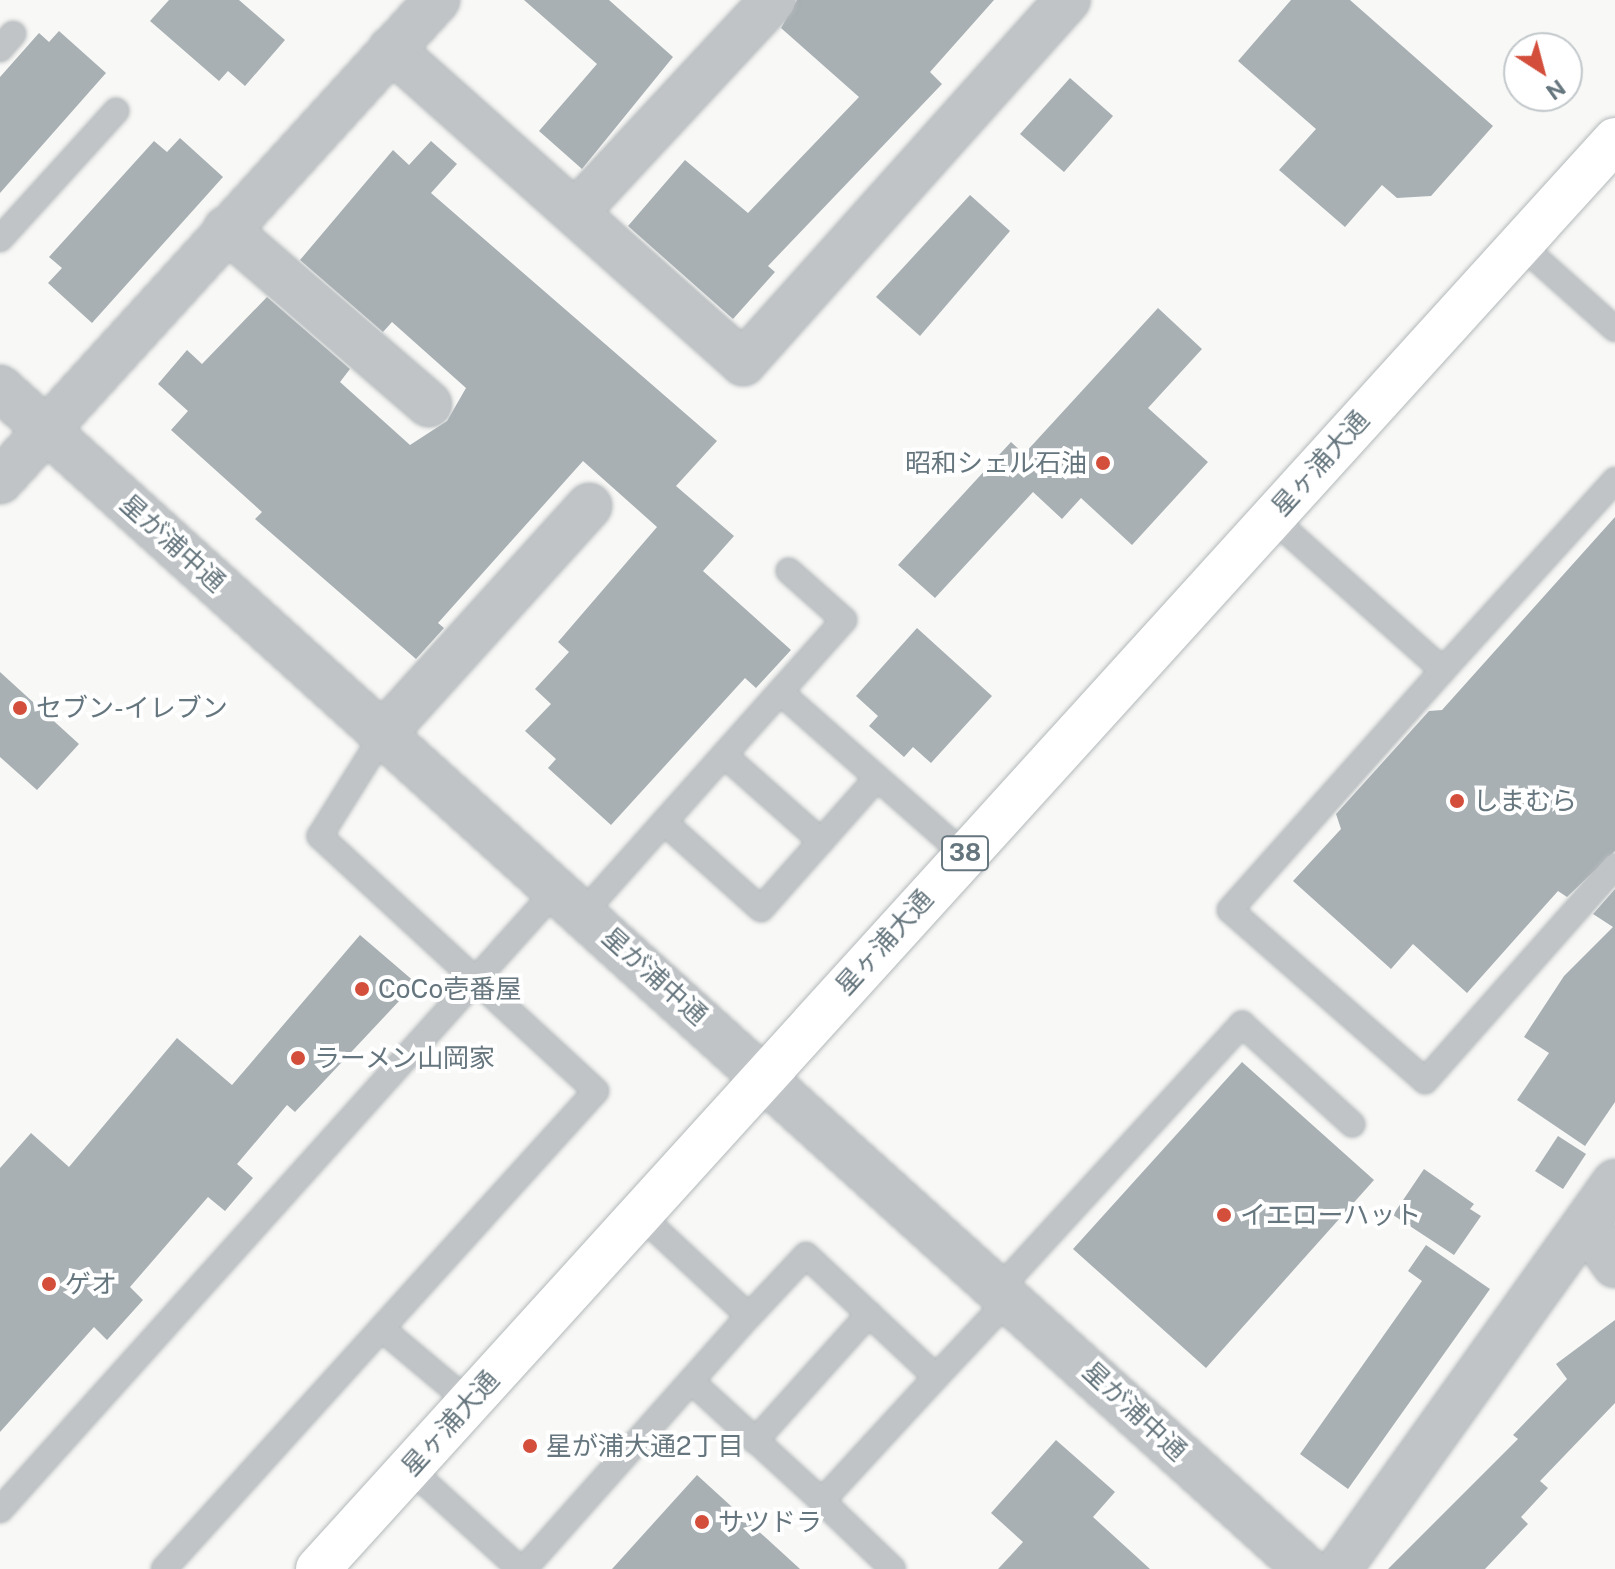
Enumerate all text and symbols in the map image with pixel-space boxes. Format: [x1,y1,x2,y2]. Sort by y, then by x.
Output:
north arrow [1503,32,1583,112]
text: N [1541,74,1571,105]
street label: 星ヶ浦大通 [1265,404,1375,522]
place label: 昭和シェル石油 [905,447,1087,479]
marker: 昭和シェル石油 [1094,454,1112,472]
street label: 星が浦中通 [114,488,232,598]
place label: セブン-イレブン [36,692,228,724]
marker: セブン-イレブン [11,699,29,717]
place label: しまむら [1473,785,1577,817]
marker: しまむら [1448,792,1466,810]
road number: 38 [941,833,989,873]
street label: 星ヶ浦大通 [829,883,939,1001]
street label: 星が浦中通 [596,921,714,1031]
place label: CoCo壱番屋 [378,973,521,1005]
marker: CoCo壱番屋 [353,980,371,998]
place label: ラーメン山岡家 [314,1042,496,1074]
marker: ラーメン山岡家 [289,1049,307,1067]
place label: イエローハット [1240,1199,1422,1231]
marker: イエローハット [1215,1206,1233,1224]
place label: ゲオ [65,1268,117,1300]
marker: ゲオ [40,1275,58,1293]
street label: 星が浦中通 [1077,1355,1193,1467]
street label: 星ヶ浦大通 [395,1364,505,1482]
place label: 星が浦大通2丁目 [546,1430,743,1462]
marker: 星が浦大通2丁目 [521,1437,539,1455]
place label: サツドラ [718,1506,822,1538]
marker: サツドラ [693,1513,711,1531]

